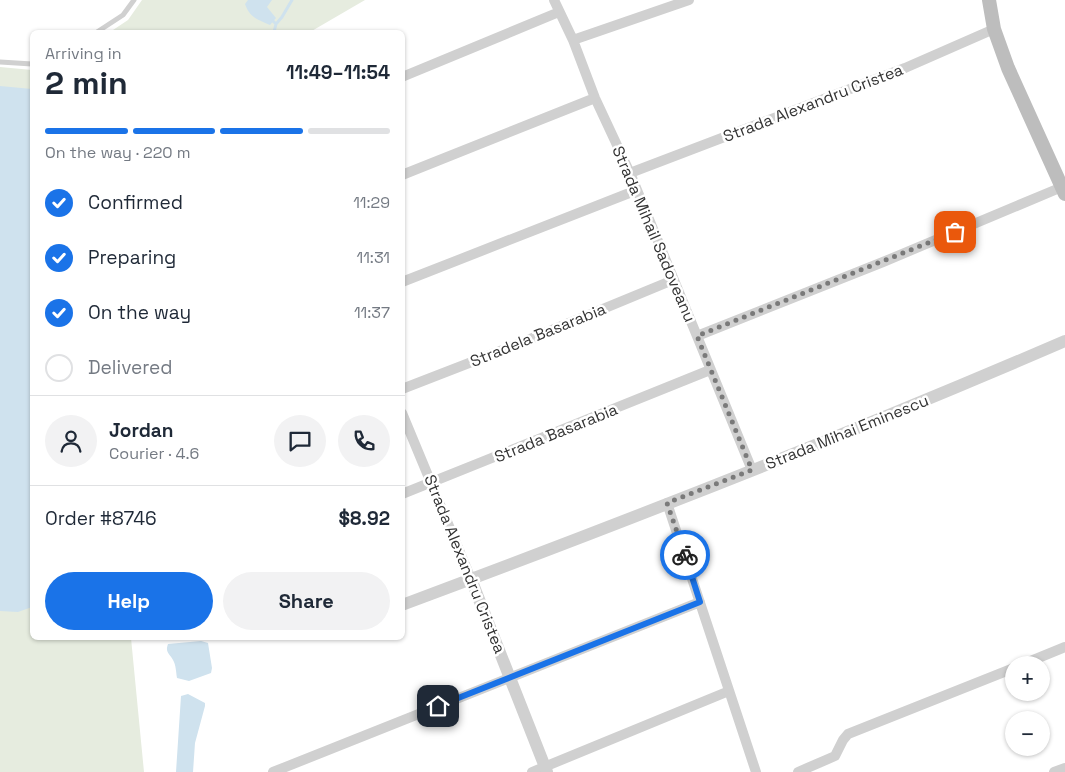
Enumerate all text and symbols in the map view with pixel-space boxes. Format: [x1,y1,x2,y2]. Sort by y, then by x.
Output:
text: Arriving in [45,43,122,64]
street label: Strada Alexandru Cristea [720,59,906,147]
text: 11:49–11:54 [286,60,390,85]
text: 2 min [45,63,128,103]
text: On the way · 220 m [45,142,191,163]
street label: Strada Mihail Sadoveanu [607,143,701,325]
icon: check [45,189,73,217]
text: Confirmed [88,190,183,215]
text: 11:29 [353,192,390,213]
pin [934,211,976,253]
icon: bag [941,218,969,246]
icon: check [45,244,73,272]
text: Preparing [88,245,176,270]
text: 11:31 [356,247,390,268]
street label: Stradela Basarabia [467,298,609,372]
icon: check [45,299,73,327]
text: On the way [88,300,191,325]
text: 11:37 [354,302,390,323]
text: Delivered [88,355,173,380]
street label: Strada Mihai Eminescu [762,390,932,474]
street label: Strada Basarabia [491,399,621,467]
button: person [45,415,97,467]
button: chat [274,415,326,467]
button: phone [338,415,390,467]
text: Jordan [109,418,174,443]
text: Courier · 4.6 [109,443,199,464]
street label: Strada Alexandru Cristea [419,472,511,656]
text: Order #8746 [45,506,157,531]
text: $8.92 [338,506,390,531]
courier [660,530,710,580]
icon: bike [671,541,699,569]
button: Help [45,572,213,630]
button: Share [223,572,390,630]
map controls [1005,656,1050,756]
button: + [1005,656,1050,701]
pin [417,685,459,727]
icon: home [424,692,452,720]
button: − [1005,711,1050,756]

